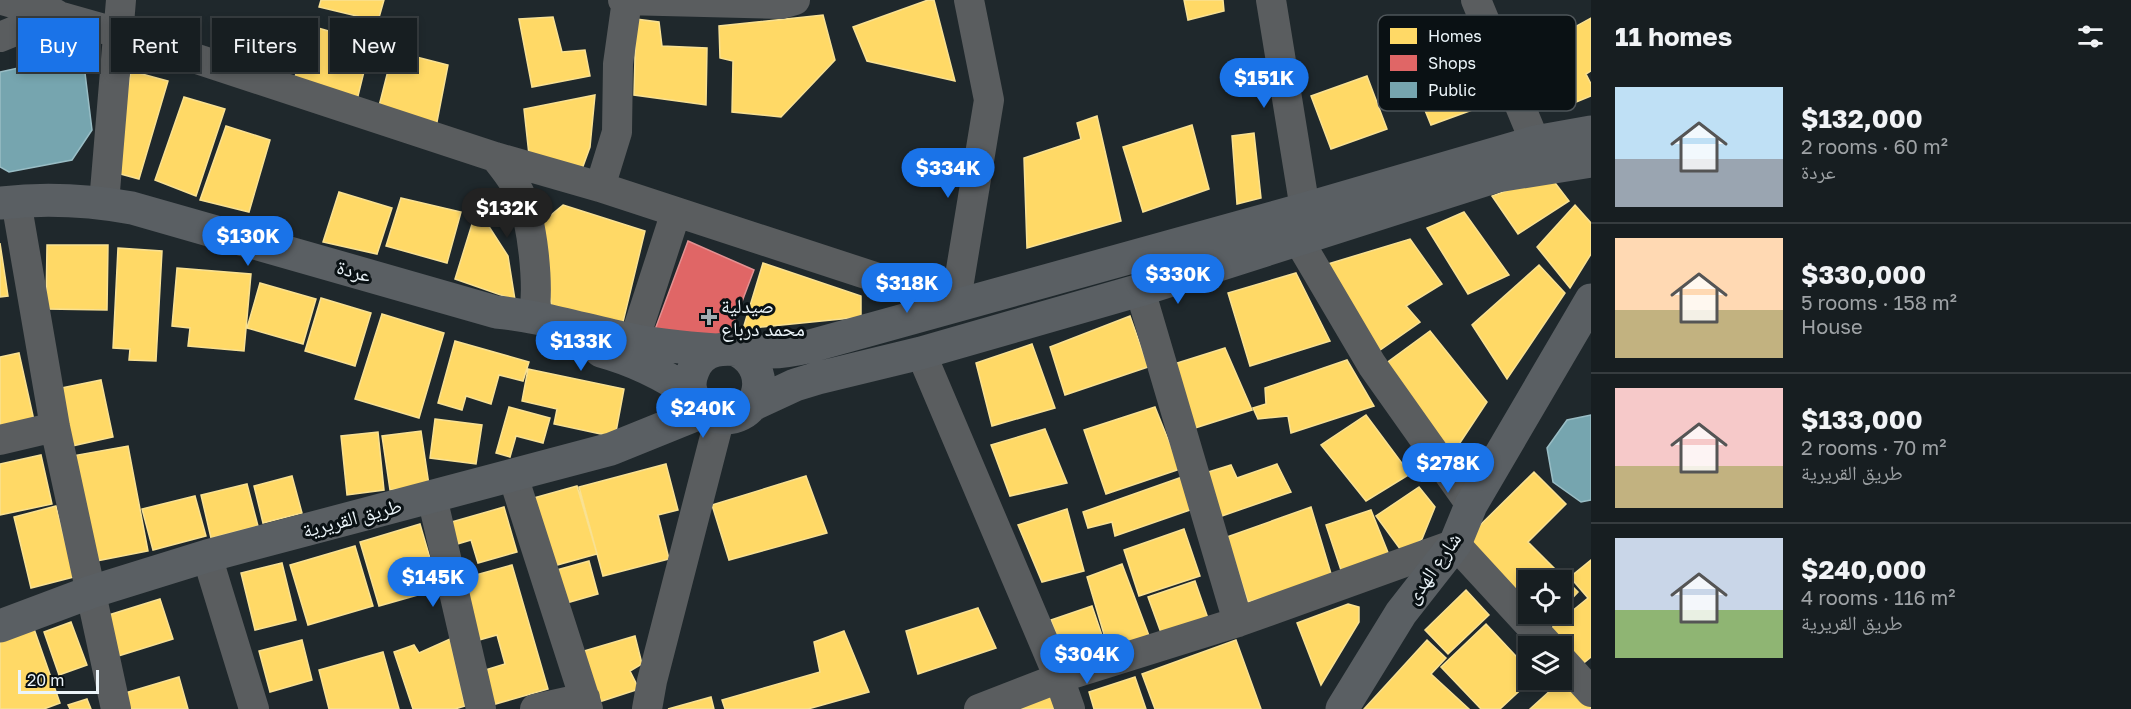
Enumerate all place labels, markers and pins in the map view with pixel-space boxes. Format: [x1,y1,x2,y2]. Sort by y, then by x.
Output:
pin: $151K [1222,58,1306,109]
pin: $334K [906,148,990,199]
pin: $132K [465,188,549,239]
pin: $130K [206,216,290,267]
pin: $330K [1136,254,1220,305]
pin: $318K [865,263,949,314]
place label: صيدلية محمد درباع [721,293,805,342]
marker: صيدلية محمد درباع [702,310,716,324]
pin: $133K [539,321,623,372]
pin: $240K [661,388,745,439]
pin: $278K [1406,443,1490,494]
pin: $145K [391,557,475,608]
pin: $304K [1045,634,1129,685]

